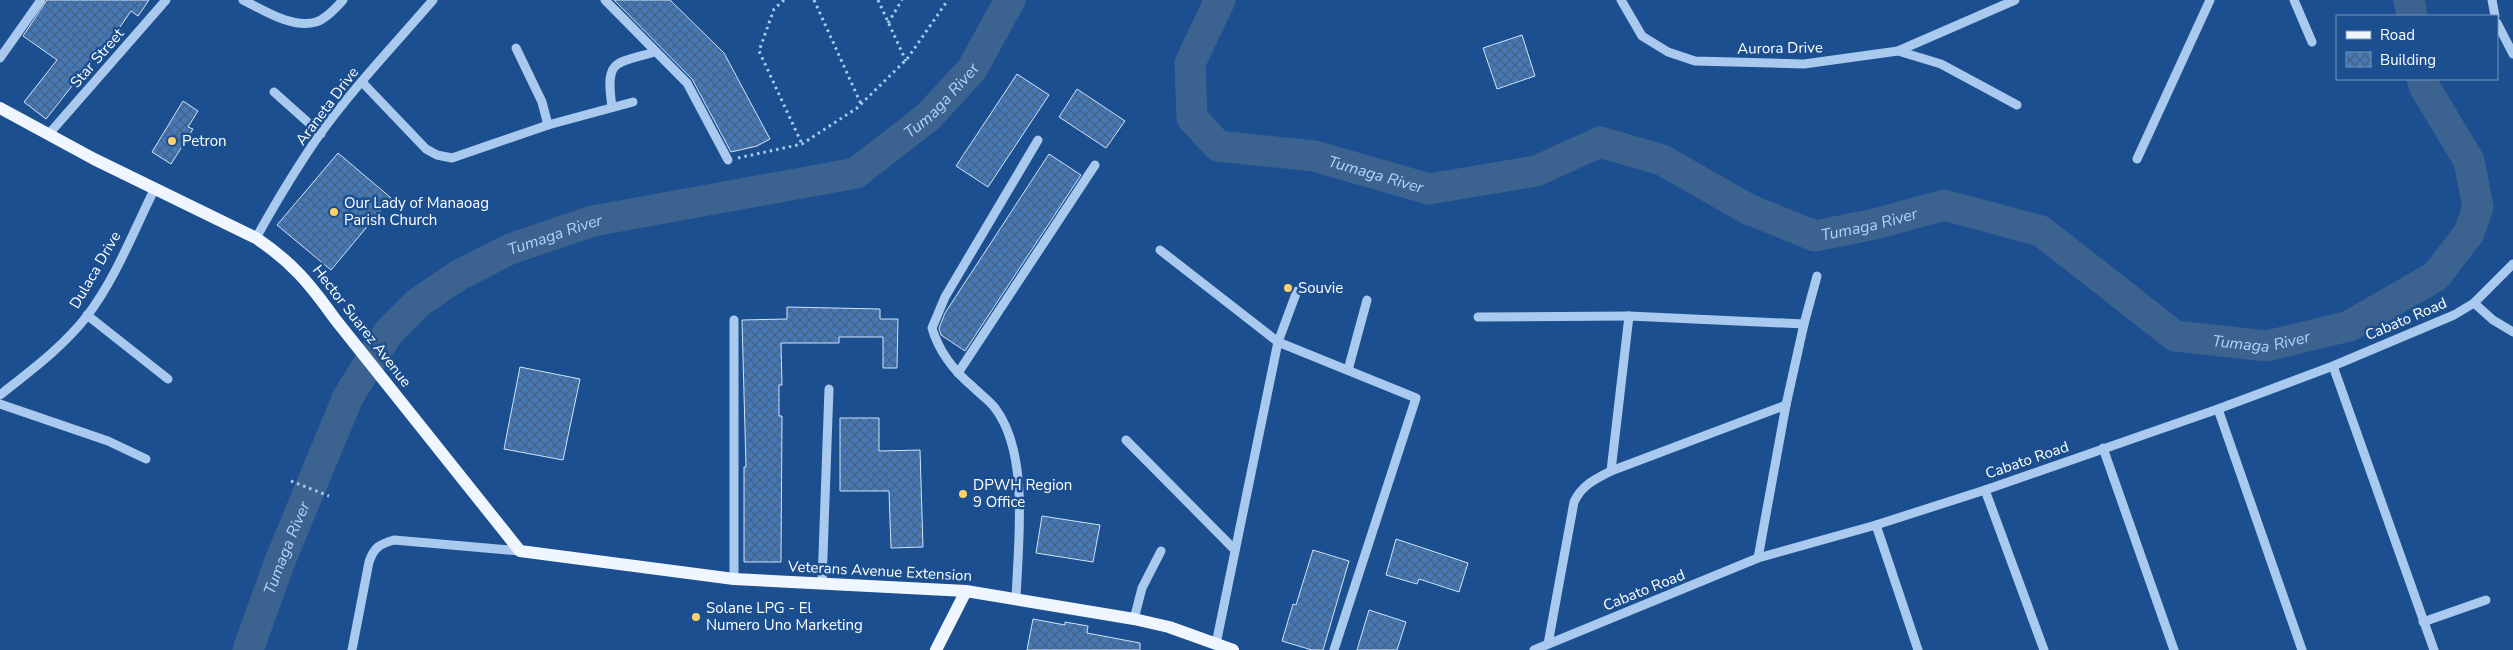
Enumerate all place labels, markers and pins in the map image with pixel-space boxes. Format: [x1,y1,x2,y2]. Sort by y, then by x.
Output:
place label: Petron [182,131,227,151]
marker: Petron [166,135,178,147]
place label: Our Lady of Manaoag Parish Church [344,193,489,230]
marker: Our Lady of Manaoag Parish Church [328,206,340,218]
place label: Souvie [1298,278,1343,298]
marker: Souvie [1282,282,1294,294]
place label: DPWH Region 9 Office [973,475,1072,512]
marker: DPWH Region 9 Office [957,488,969,500]
place label: Solane LPG - El Numero Uno Marketing [706,598,863,635]
marker: Solane LPG - El Numero Uno Marketing [690,611,702,623]

